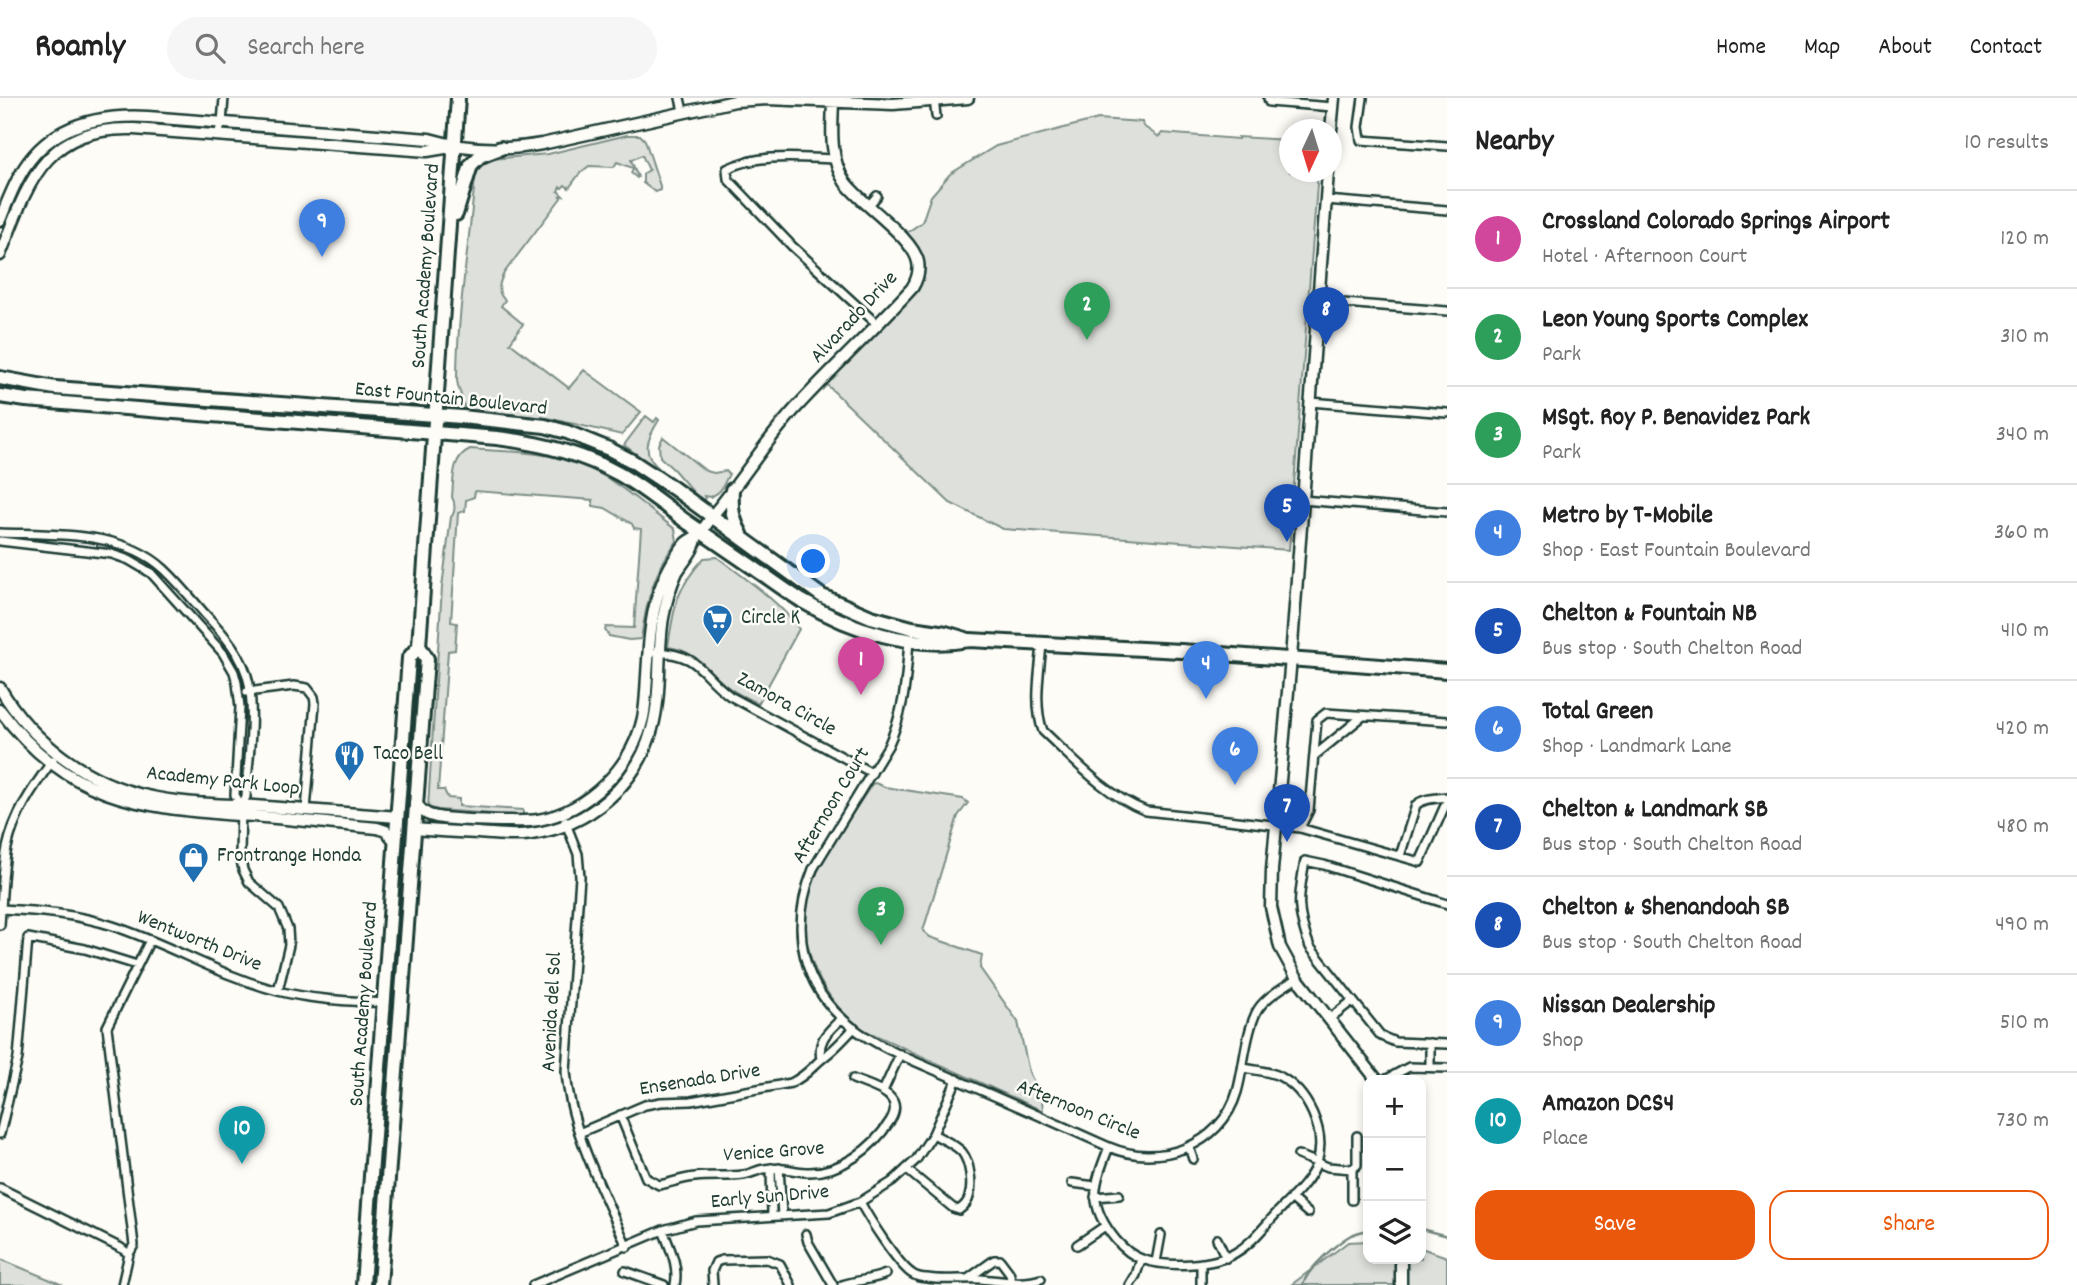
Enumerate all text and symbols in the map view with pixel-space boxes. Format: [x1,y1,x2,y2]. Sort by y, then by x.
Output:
search box [167,17,657,80]
text: Roamly [35,25,125,72]
icon: search [191,29,229,67]
text: Search here [247,30,365,67]
text: Home [1716,31,1766,65]
text: Map [1804,31,1840,65]
text: About [1878,31,1932,65]
text: Contact [1970,31,2042,65]
north arrow [1279,119,1342,182]
text: Nearby [1475,122,1553,165]
text: 10 results [1964,127,2049,160]
street label: South Academy Boulevard [405,163,449,369]
pin: 9 [299,199,345,257]
text: Crossland Colorado Springs Airport [1542,204,1890,241]
text: 1 [1495,223,1501,256]
text: 120 m [2000,223,2049,256]
text: Hotel · Afternoon Court [1542,241,1747,274]
street label: Alvarado Drive [804,265,906,371]
pin: 2 [1064,282,1110,340]
pin: 8 [1303,287,1349,345]
text: Leon Young Sports Complex [1542,302,1808,339]
text: 2 [1493,321,1503,354]
text: 310 m [2000,321,2049,354]
text: Park [1542,339,1581,372]
street label: East Fountain Boulevard [353,375,549,425]
text: MSgt. Roy P. Benavidez Park [1542,400,1810,437]
text: 3 [1493,419,1503,452]
text: 340 m [1996,419,2049,452]
text: Park [1542,437,1581,470]
pin: 5 [1264,484,1310,542]
text: Metro by T-Mobile [1542,498,1713,535]
text: 4 [1493,517,1503,550]
text: 360 m [1994,517,2049,550]
text: Shop · East Fountain Boulevard [1542,535,1811,568]
your location [796,544,830,578]
text: Chelton & Fountain NB [1542,596,1757,633]
supermarket icon: Circle K [701,602,735,646]
place label: Circle K [741,604,800,634]
text: 5 [1493,615,1503,648]
text: 410 m [2001,615,2049,648]
text: Bus stop · South Chelton Road [1542,633,1802,666]
pin: 1 [838,637,884,695]
pin: 4 [1183,641,1229,699]
street label: Zamora Circle [731,665,841,745]
text: Total Green [1542,694,1653,731]
text: 6 [1492,713,1504,746]
text: 420 m [1996,713,2049,746]
pin: 6 [1212,727,1258,785]
text: Shop · Landmark Lane [1542,731,1732,764]
restaurant icon: Taco Bell [333,738,367,782]
place label: Taco Bell [373,740,443,770]
street label: Afternoon Court [785,742,879,870]
street label: Academy Park Loop [145,759,301,805]
pin: 7 [1264,784,1310,842]
text: Chelton & Landmark SB [1542,792,1768,829]
text: 7 [1494,811,1502,844]
text: 480 m [1997,811,2049,844]
text: Bus stop · South Chelton Road [1542,829,1802,862]
shop icon: Frontrange Honda [177,840,211,884]
place label: Frontrange Honda [217,842,362,872]
pin: 3 [858,887,904,945]
text: Chelton & Shenandoah SB [1542,890,1790,927]
street label: South Academy Boulevard [343,901,387,1107]
street label: Wentworth Drive [132,903,266,981]
text: 8 [1493,909,1503,942]
text: 490 m [1995,909,2049,942]
text: Bus stop · South Chelton Road [1542,927,1802,960]
street label: Avenida del Sol [535,951,571,1073]
text: Nissan Dealership [1542,988,1716,1025]
text: 9 [1493,1007,1503,1040]
text: 510 m [2000,1007,2049,1040]
text: Shop [1542,1025,1584,1058]
street label: Ensenada Drive [637,1057,763,1105]
street label: Afternoon Circle [1012,1073,1144,1149]
map controls [1363,1075,1426,1264]
button: + [1363,1075,1426,1138]
text: Amazon DCS4 [1542,1086,1674,1123]
text: 10 [1489,1105,1507,1138]
text: 730 m [1996,1105,2049,1138]
pin: 10 [219,1106,265,1164]
text: Place [1542,1123,1588,1156]
street label: Venice Grove [723,1135,825,1171]
button: − [1363,1138,1426,1201]
street label: Early Sun Drive [710,1178,830,1218]
button: Save [1475,1190,1755,1260]
button: Share [1769,1190,2049,1260]
button: layers [1363,1201,1426,1264]

